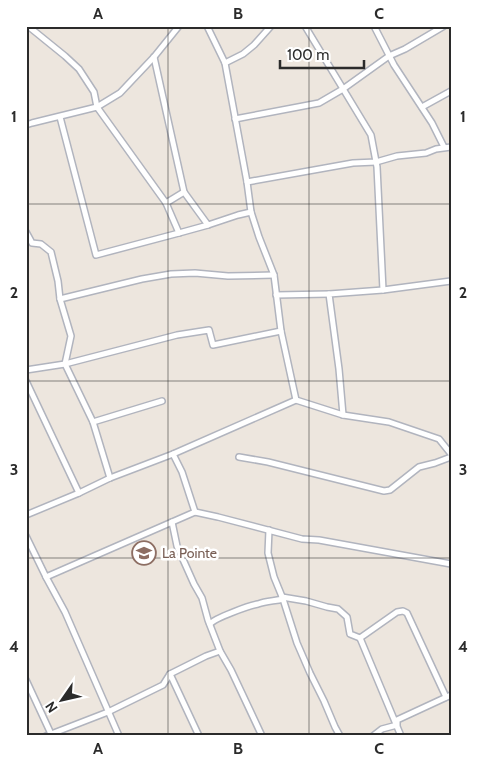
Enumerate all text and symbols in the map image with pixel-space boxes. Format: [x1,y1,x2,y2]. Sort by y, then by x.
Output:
text: A [93,4,103,23]
text: B [233,4,243,23]
text: C [374,4,384,23]
scale bar [280,38,363,70]
text: 100 m [287,46,329,64]
text: 1 [11,107,17,126]
text: 1 [460,107,466,126]
text: 2 [10,283,18,302]
text: 2 [459,283,467,302]
text: 3 [10,460,18,479]
text: 3 [459,460,467,479]
school or university icon: La Pointe [131,540,157,566]
place label: La Pointe [162,544,217,562]
text: 4 [9,637,19,656]
text: 4 [458,637,468,656]
north arrow [38,674,88,724]
text: N [41,698,61,716]
text: A [93,739,103,758]
text: B [233,739,243,758]
text: C [374,739,384,758]

